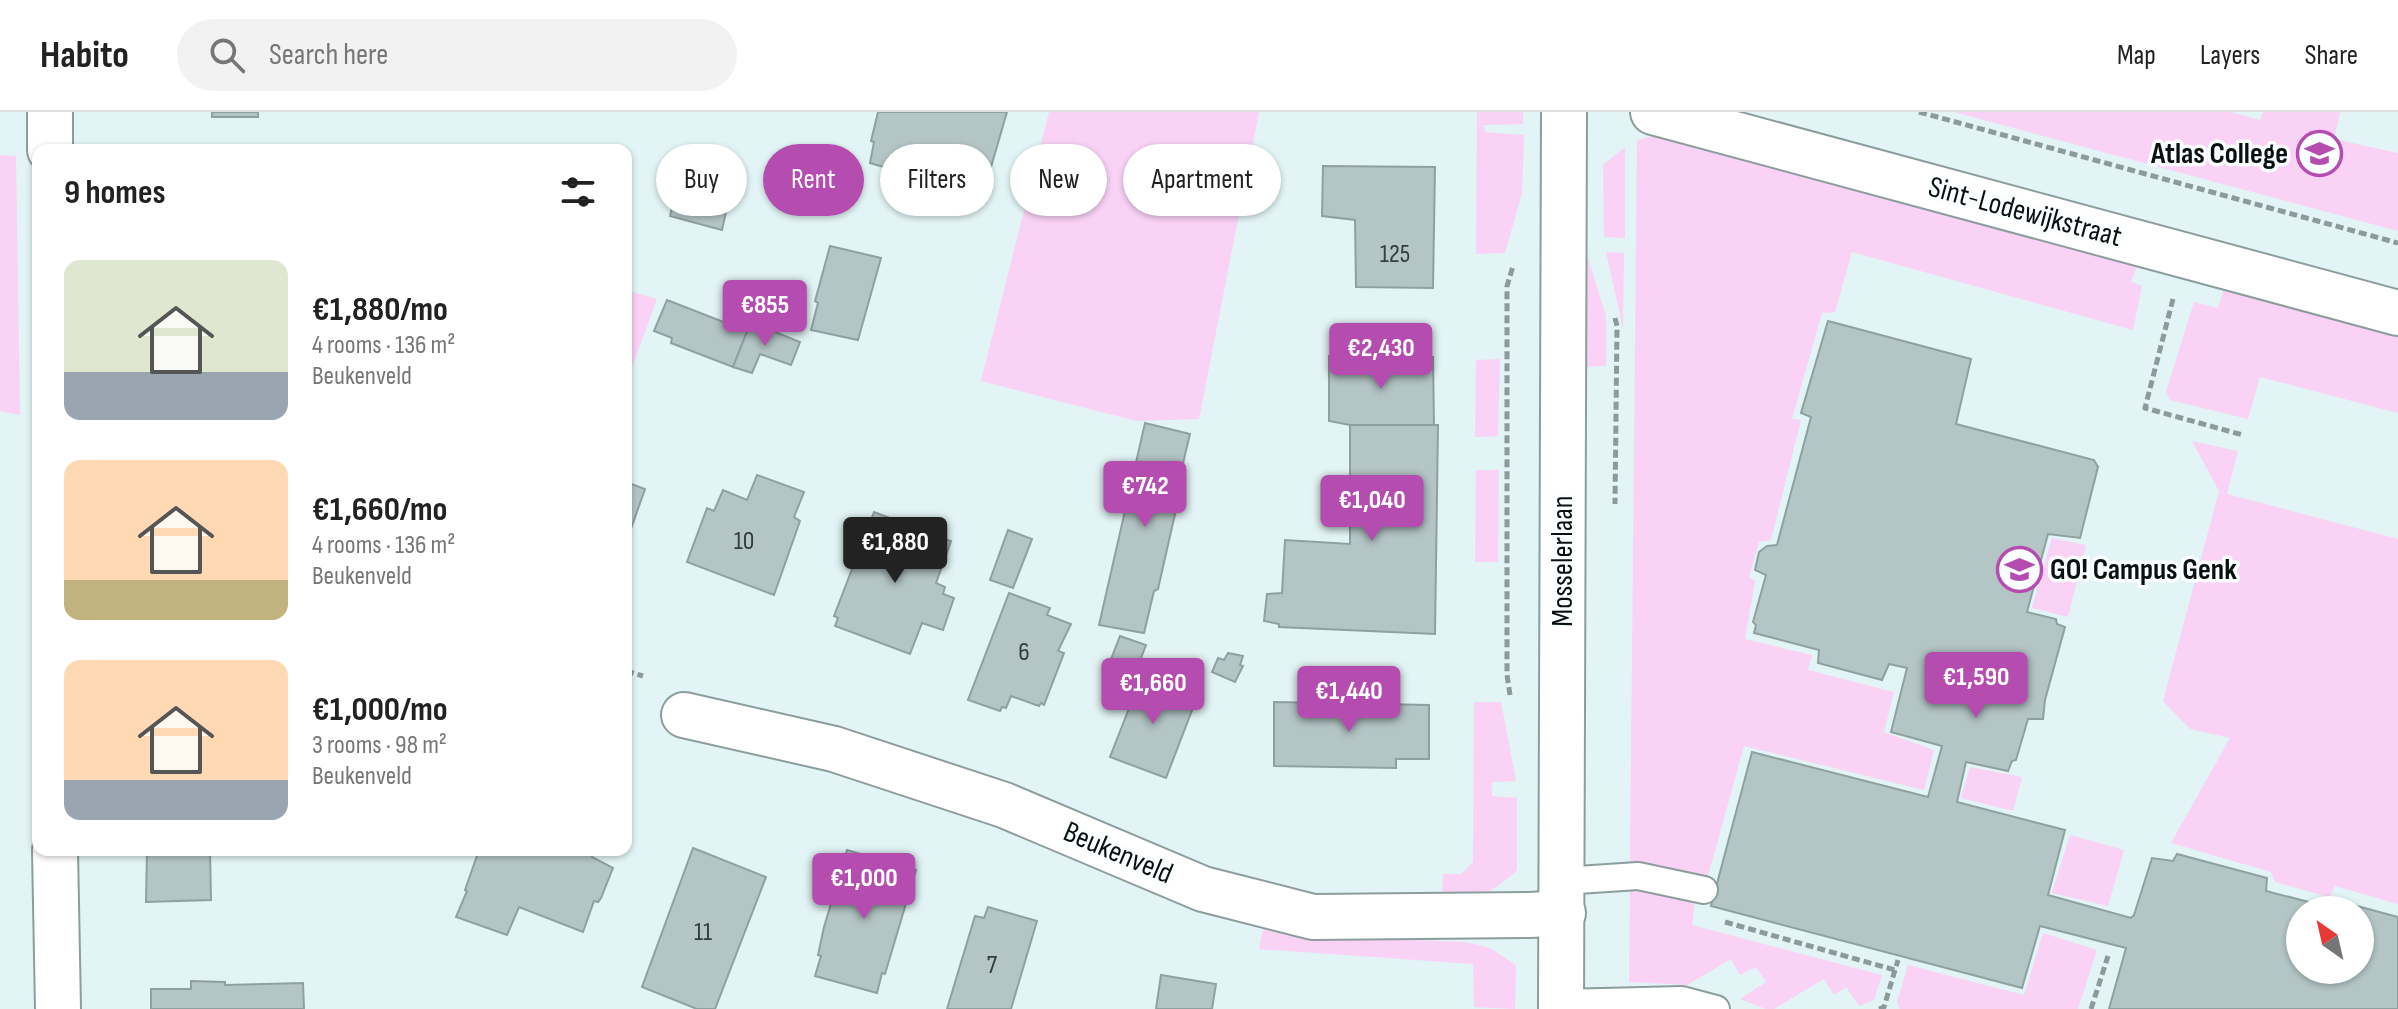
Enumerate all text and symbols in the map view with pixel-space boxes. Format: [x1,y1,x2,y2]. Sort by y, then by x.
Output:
search box [177,19,737,91]
text: Habito [40,33,129,78]
icon: search [205,33,249,77]
text: Search here [269,37,388,73]
text: Map [2117,39,2156,72]
text: Layers [2200,39,2260,72]
text: Share [2304,39,2358,72]
school or university icon: Atlas College [2295,130,2343,178]
place label: Atlas College [2150,136,2288,172]
chip: Buy [656,144,747,216]
chip: Rent [763,144,864,216]
chip: Filters [880,144,994,216]
chip: New [1010,144,1107,216]
chip: Apartment [1123,144,1281,216]
street label: Sint-Lodewijkstraat [1924,169,2126,255]
icon: filters [556,170,600,214]
text: 9 homes [64,172,165,213]
house number: 125 [1380,239,1410,270]
pin: €855 [718,280,812,348]
text: €1,880/mo [312,289,448,330]
text: €855 [741,290,789,321]
icon: home [128,292,224,388]
pin: €2,430 [1316,323,1446,391]
text: 4 rooms · 136 m² [312,330,455,361]
text: €2,430 [1347,333,1415,364]
text: Beukenveld [312,361,412,392]
pin: €742 [1098,461,1192,529]
text: €742 [1121,471,1169,502]
pin: €1,040 [1307,475,1437,543]
text: €1,040 [1338,485,1406,516]
text: €1,660/mo [312,489,447,530]
icon: home [128,492,224,588]
street label: Mosselerlaan [1545,495,1581,627]
pin: €1,880 [830,517,960,585]
house number: 10 [734,526,754,557]
text: €1,880 [861,527,929,558]
text: 4 rooms · 136 m² [312,530,455,561]
school or university icon: GO! Campus Genk [1995,546,2043,594]
place label: GO! Campus Genk [2050,552,2237,588]
text: Beukenveld [312,561,412,592]
house number: 6 [1018,637,1030,668]
pin: €1,590 [1911,652,2041,720]
pin: €1,660 [1088,658,1218,726]
text: €1,590 [1943,662,2009,693]
pin: €1,440 [1284,666,1414,734]
text: €1,660 [1119,668,1187,699]
text: €1,440 [1315,676,1383,707]
text: €1,000/mo [312,689,448,730]
icon: home [128,692,224,788]
text: 3 rooms · 98 m² [312,730,447,761]
text: Beukenveld [312,761,412,792]
street label: Beukenveld [1058,814,1178,892]
pin: €1,000 [799,853,929,921]
text: €1,000 [830,863,898,894]
north arrow [2286,896,2374,984]
map controls [2286,896,2374,984]
house number: 11 [694,917,712,948]
house number: 7 [987,950,998,981]

